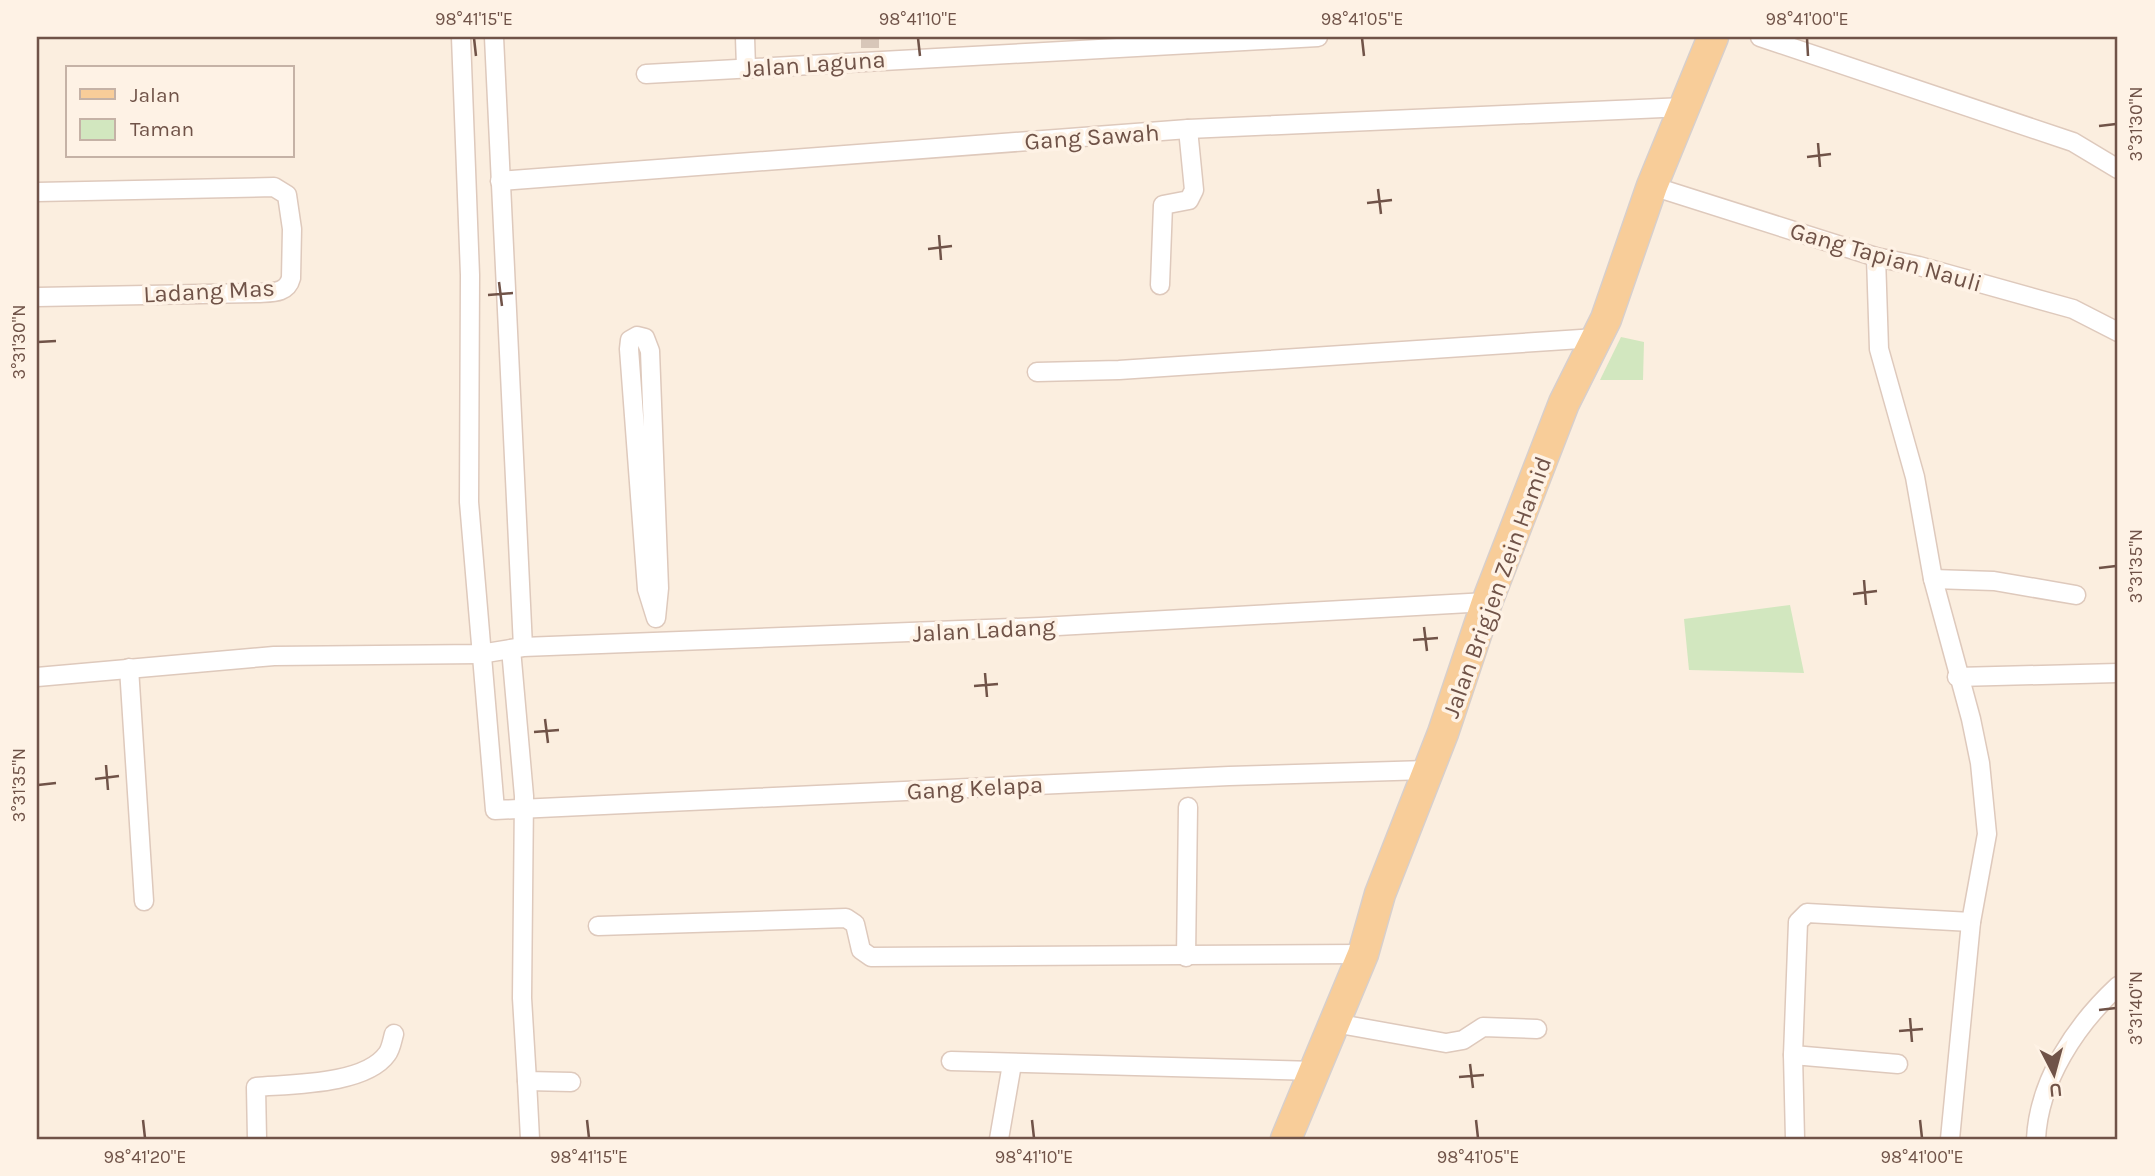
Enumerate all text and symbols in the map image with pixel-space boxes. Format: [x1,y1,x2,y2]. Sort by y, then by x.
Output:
text: 98°41'15"E [435,8,513,30]
text: 98°41'10"E [879,8,957,30]
text: 98°41'05"E [1321,8,1403,30]
text: 98°41'00"E [1765,8,1849,30]
street label: Jalan Laguna [742,45,886,83]
legend [66,66,294,158]
text: Jalan [130,83,180,107]
text: 3°31'30"N [2125,87,2147,161]
text: Taman [130,117,194,141]
street label: Gang Sawah [1024,118,1160,156]
street label: Gang Tapian Nauli [1787,216,1985,298]
street label: Ladang Mas [142,274,276,308]
text: 3°31'30"N [8,305,30,379]
street label: Jalan Brigjen Zein Hamid [1437,453,1557,721]
text: 3°31'35"N [2125,529,2147,603]
street label: Jalan Ladang [912,612,1057,648]
text: 3°31'35"N [8,748,30,822]
street label: Gang Kelapa [906,770,1044,806]
text: 3°31'40"N [2125,971,2147,1045]
north arrow [2018,1040,2088,1110]
text: U [2048,1078,2063,1102]
text: 98°41'20"E [104,1146,186,1168]
text: 98°41'15"E [550,1146,628,1168]
text: 98°41'10"E [995,1146,1073,1168]
text: 98°41'05"E [1437,1146,1519,1168]
text: 98°41'00"E [1880,1146,1964,1168]

